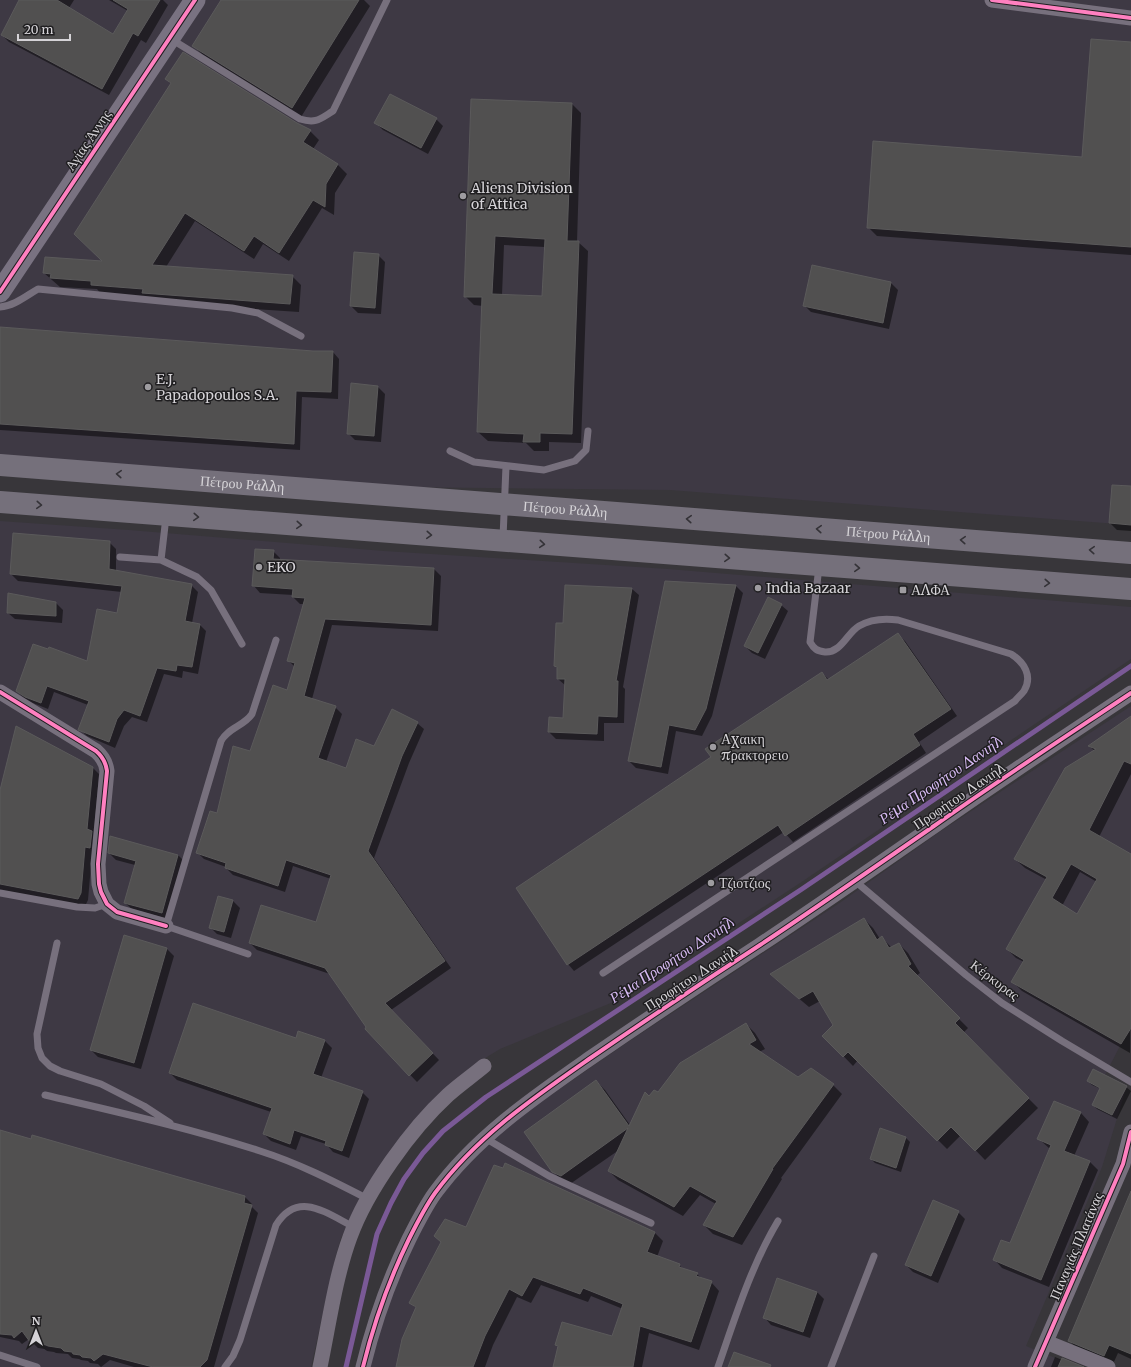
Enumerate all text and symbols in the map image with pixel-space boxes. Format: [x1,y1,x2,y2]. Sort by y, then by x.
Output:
scale bar [18,16,70,42]
text: 20 m [24,22,53,37]
street label: Αγίας Άννης [61,106,115,174]
place label: Aliens Division of Attica [470,179,573,213]
marker: Aliens Division of Attica [458,191,468,201]
place label: E.J. Papadopoulos S.A. [156,370,279,404]
marker: E.J. Papadopoulos S.A. [143,382,153,392]
one-way arrow [116,470,122,479]
street label: Πέτρου Ράλλη [199,472,285,496]
street label: Πέτρου Ράλλη [522,497,608,521]
one-way arrow [36,500,42,509]
one-way arrow [193,512,199,521]
one-way arrow [686,514,692,523]
one-way arrow [296,520,302,529]
street label: Πέτρου Ράλλη [845,522,931,546]
one-way arrow [816,524,822,533]
one-way arrow [426,530,432,539]
one-way arrow [959,535,966,544]
one-way arrow [539,539,545,548]
one-way arrow [1089,546,1095,555]
one-way arrow [724,553,730,562]
place label: EKO [267,558,296,576]
marker: EKO [254,562,264,572]
one-way arrow [854,563,860,572]
one-way arrow [1044,578,1050,587]
place label: India Bazaar [766,579,851,597]
place label: ΑΛΦΑ [911,581,951,599]
marker: India Bazaar [753,583,763,593]
marker: ΑΛΦΑ [898,585,908,595]
place label: Αχαικη πρακτορειο [721,730,788,764]
water label: Ρέμα Προφήτου Δανιήλ [876,732,1006,828]
marker: Αχαικη πρακτορειο [708,742,718,752]
street label: Προφήτου Δανιήλ [910,759,1008,833]
place label: Τζιοτζιος [719,874,771,892]
marker: Τζιοτζιος [706,878,716,888]
water label: Ρέμα Προφήτου Δανιήλ [606,913,738,1007]
street label: Προφήτου Δανιήλ [641,942,741,1014]
street label: Κέρκυρας [967,956,1023,1005]
street label: Παναγιάς Πλατάνας [1045,1189,1107,1302]
north arrow [16,1311,56,1351]
text: N [32,1314,41,1328]

